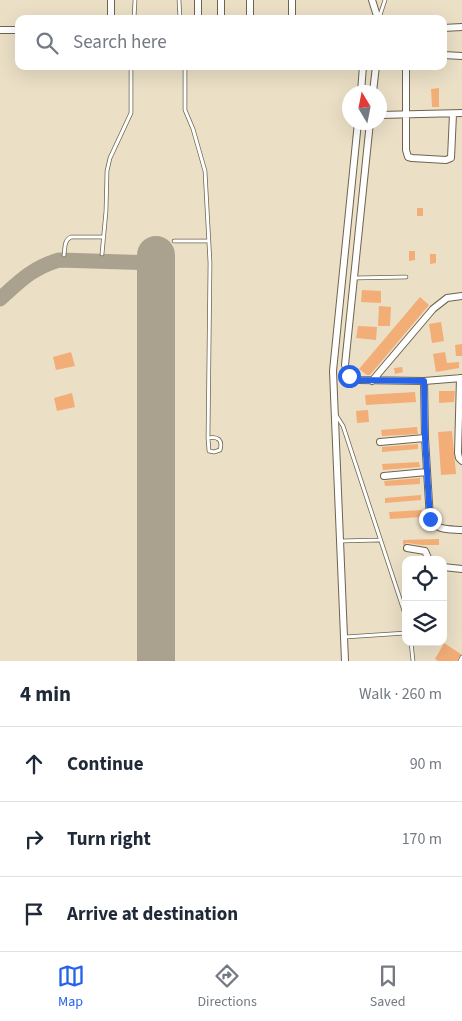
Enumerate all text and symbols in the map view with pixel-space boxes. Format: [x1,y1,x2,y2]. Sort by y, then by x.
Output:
search box [15,15,447,70]
icon: search [33,29,61,57]
text: Search here [73,29,167,56]
north arrow [342,85,387,130]
route start [338,365,361,388]
route end [419,508,442,531]
map controls [402,556,447,646]
button: locate [402,556,447,601]
button: layers [402,601,447,646]
text: 4 min [20,679,71,709]
text: Walk · 260 m [359,683,442,705]
icon: ahead [20,750,48,778]
text: Continue [67,751,144,778]
text: 90 m [410,753,442,775]
icon: right [20,825,48,853]
text: Turn right [67,826,151,853]
text: 170 m [402,828,442,850]
icon: arrive [20,900,48,928]
text: Arrive at destination [67,901,238,928]
tab: Map [57,962,85,1012]
tab: Directions [198,962,257,1012]
tab: Saved [370,962,405,1012]

